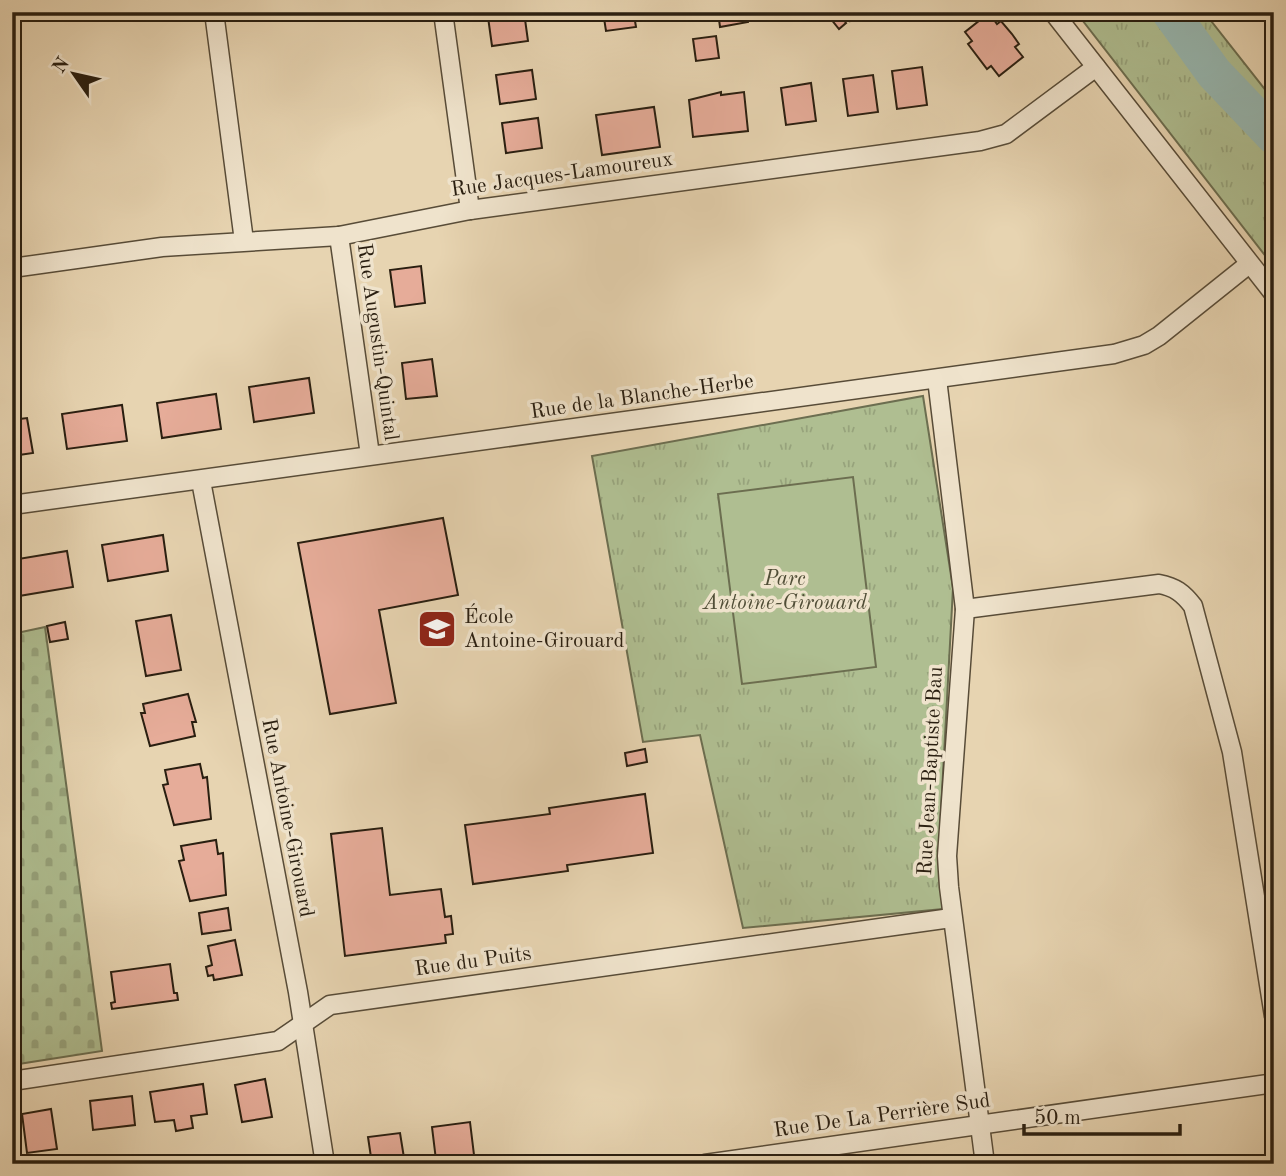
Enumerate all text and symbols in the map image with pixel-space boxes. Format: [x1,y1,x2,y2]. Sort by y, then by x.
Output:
north arrow [38,38,108,108]
text: N [50,54,74,77]
street label: Rue Jacques-Lamoureux [450,149,674,201]
street label: Rue Augustin-Quintal [353,242,401,442]
street label: Rue de la Blanche-Herbe [529,371,755,423]
park label: Parc Antoine-Girouard [702,569,868,614]
place label: École Antoine-Girouard [464,603,625,652]
school or university icon: École Antoine-Girouard [416,608,458,650]
street label: Rue Jean-Baptiste Bau [915,666,947,876]
street label: Rue Antoine-Girouard [257,717,317,919]
street label: Rue du Puits [413,943,533,981]
street label: Rue De La Perrière Sud [772,1090,992,1142]
scale bar [1024,1092,1179,1136]
text: 50 m [1034,1108,1081,1129]

